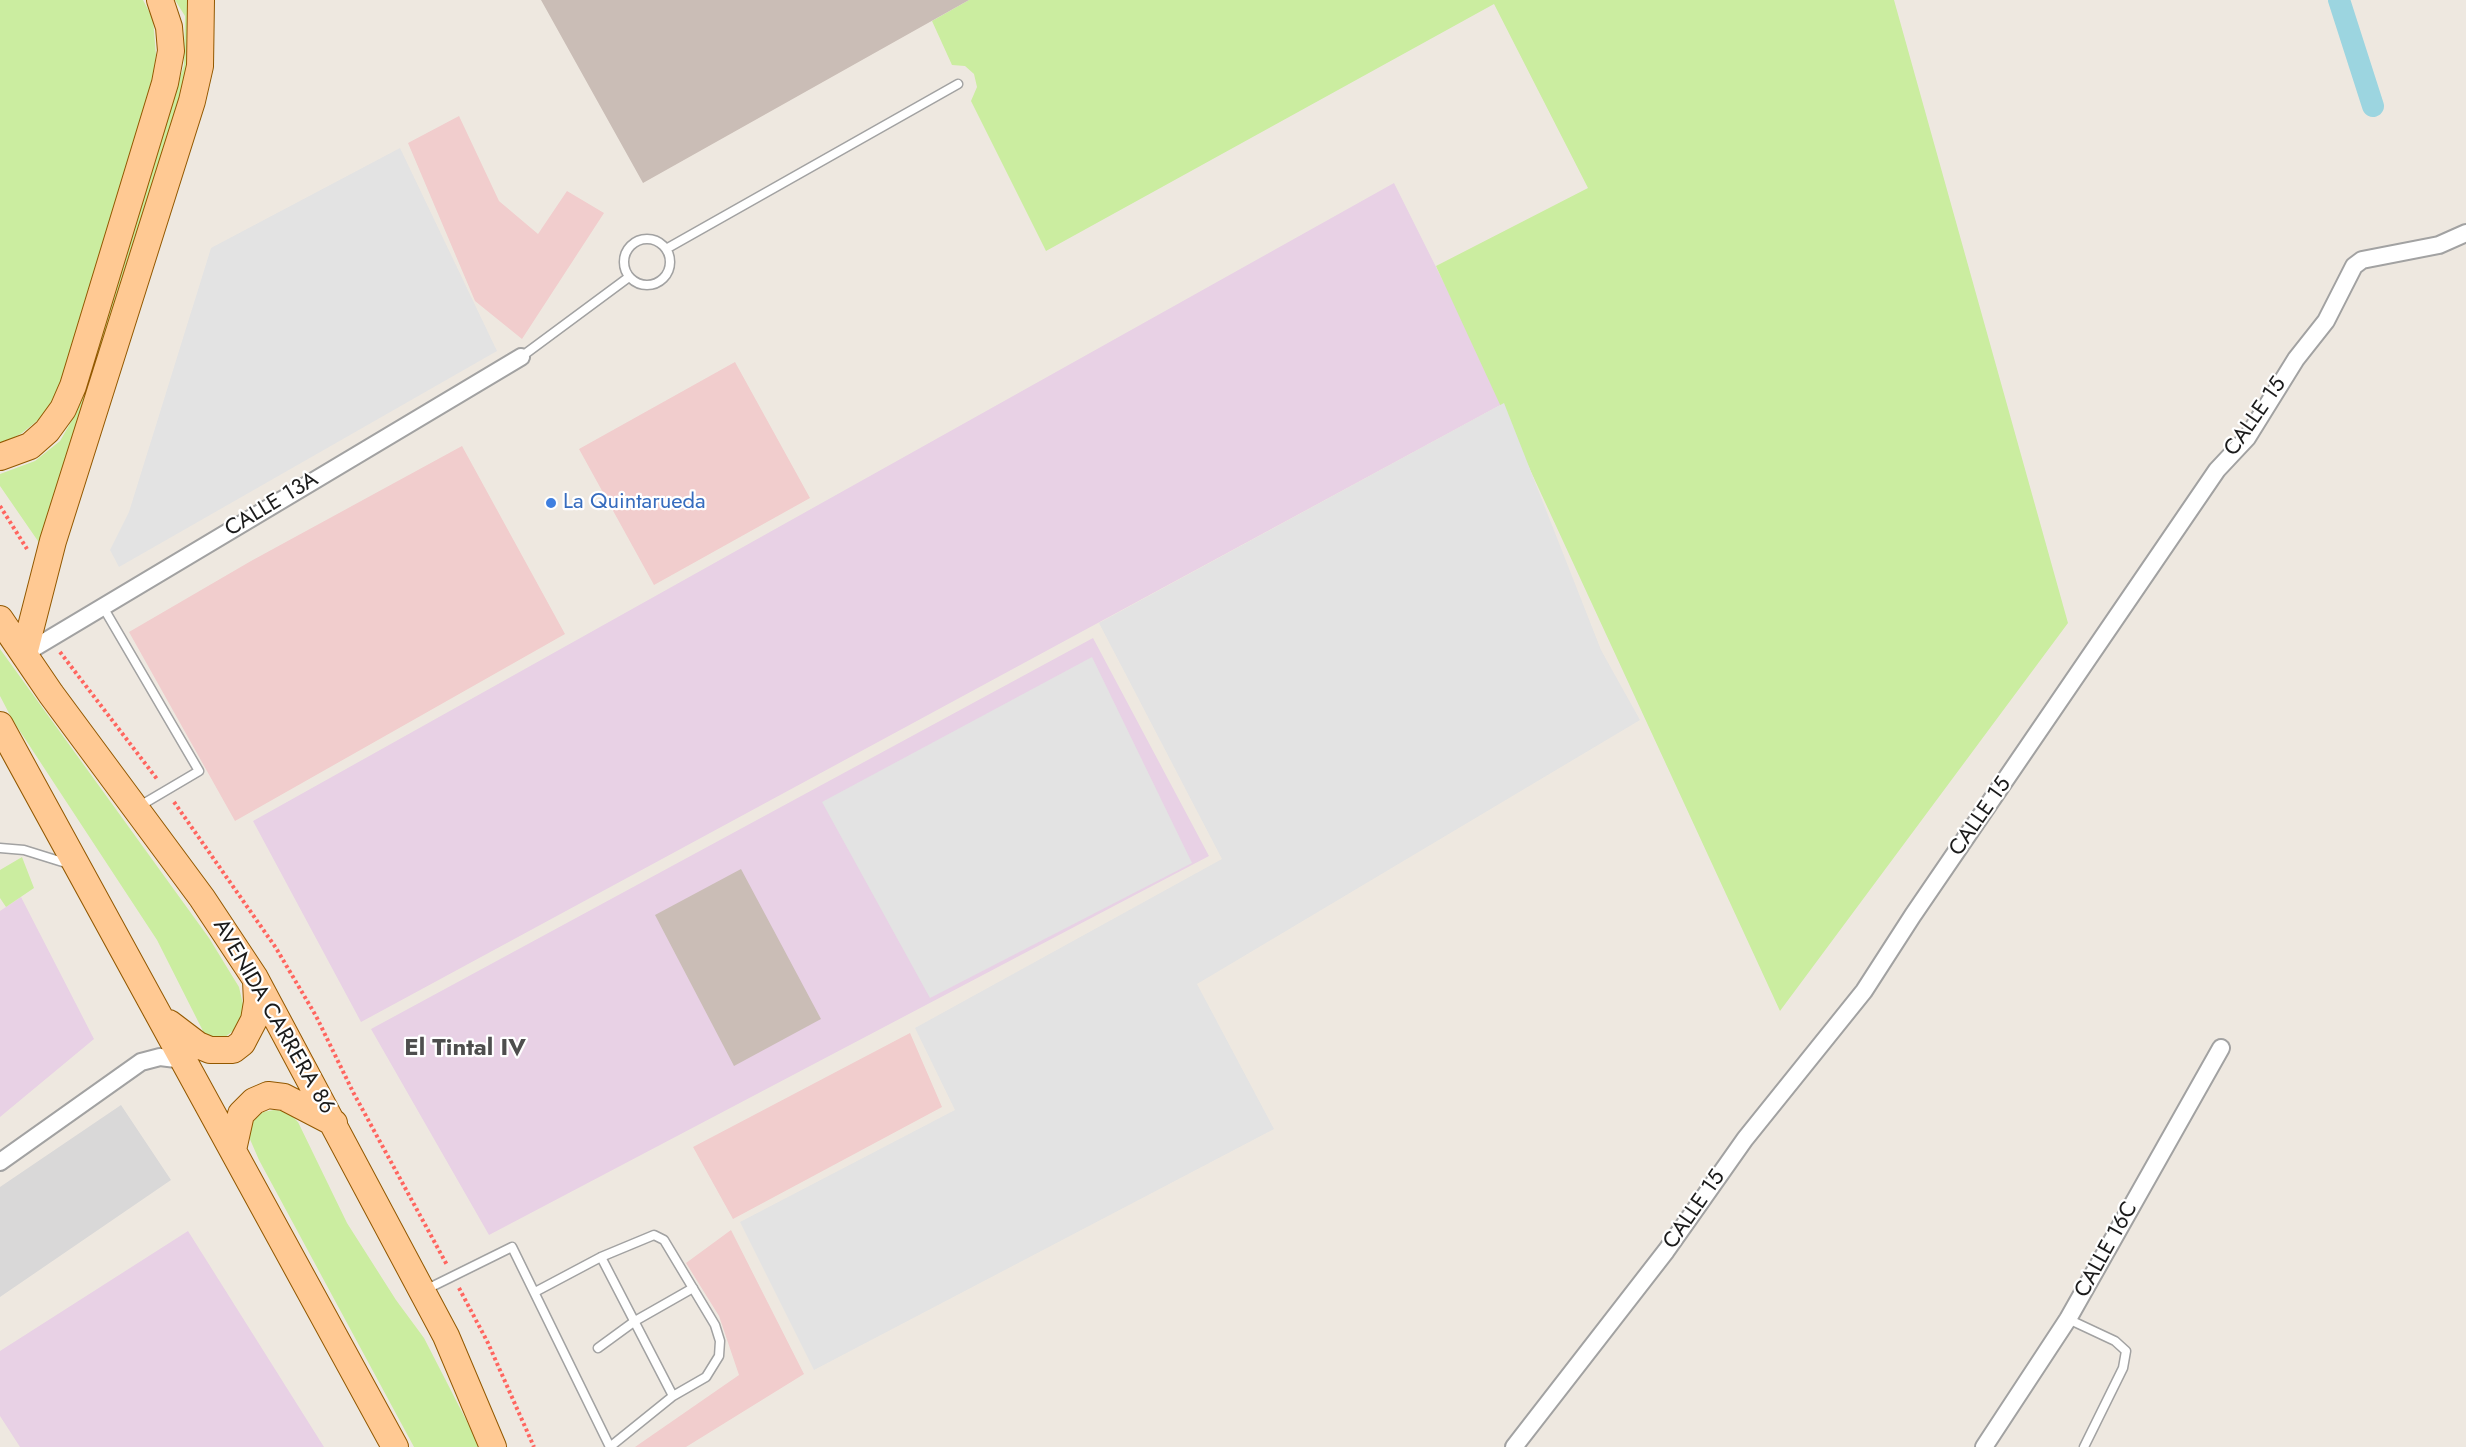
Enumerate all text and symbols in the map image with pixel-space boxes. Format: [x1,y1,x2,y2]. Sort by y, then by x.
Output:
street label: CALLE 15 [2219,373,2293,461]
street label: CALLE 13A [221,467,323,543]
place label: La Quintarueda [563,490,706,516]
marker: La Quintarueda [544,496,558,510]
street label: CALLE 15 [1944,773,2018,861]
street label: AVENIDA CARRERA 86 [206,915,340,1119]
district label: El Tintal IV [404,1035,526,1063]
street label: CALLE 15 [1658,1166,1732,1254]
street label: CALLE 16C [2070,1198,2144,1302]

